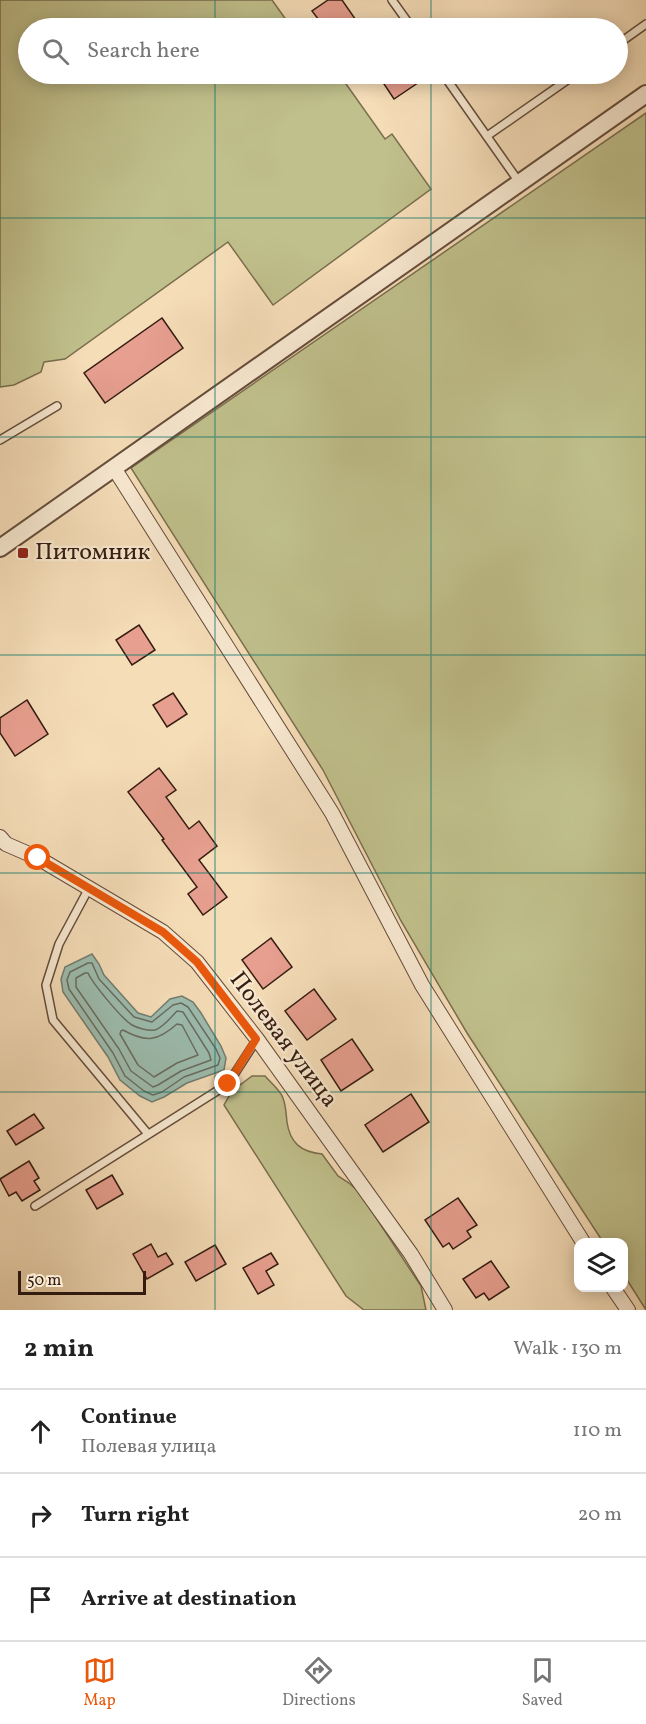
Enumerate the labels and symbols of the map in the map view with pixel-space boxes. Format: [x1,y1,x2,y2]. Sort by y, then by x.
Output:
place label: Питомник [35,536,150,570]
marker: Питомник [16,546,30,560]
route start [24,844,50,870]
street label: Полевая улица [221,965,345,1115]
route end [214,1070,240,1096]
scale bar [18,1268,146,1296]

